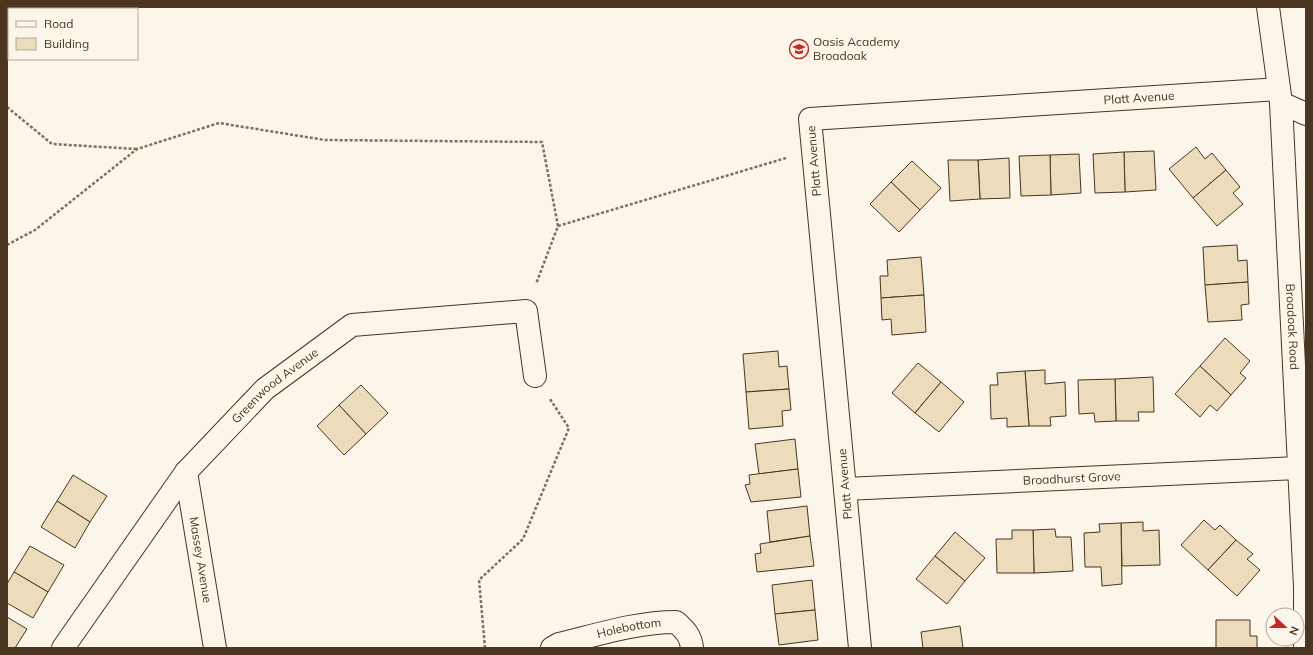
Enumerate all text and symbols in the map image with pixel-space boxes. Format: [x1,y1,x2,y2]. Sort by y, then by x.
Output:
legend [8,8,138,60]
text: Road [44,16,73,31]
place label: Oasis Academy Broadoak [813,34,900,63]
text: Building [44,36,89,51]
school or university icon: Oasis Academy Broadoak [788,38,810,60]
street label: Platt Avenue [1103,88,1175,107]
street label: Platt Avenue [803,125,824,197]
street label: Broadoak Road [1283,283,1302,370]
street label: Greenwood Avenue [228,344,321,426]
street label: Platt Avenue [834,448,855,520]
street label: Broadhurst Grove [1022,468,1121,488]
street label: Massey Avenue [186,515,215,604]
north arrow [1265,607,1305,647]
street label: Holebottom [595,615,662,641]
text: N [1286,624,1302,637]

